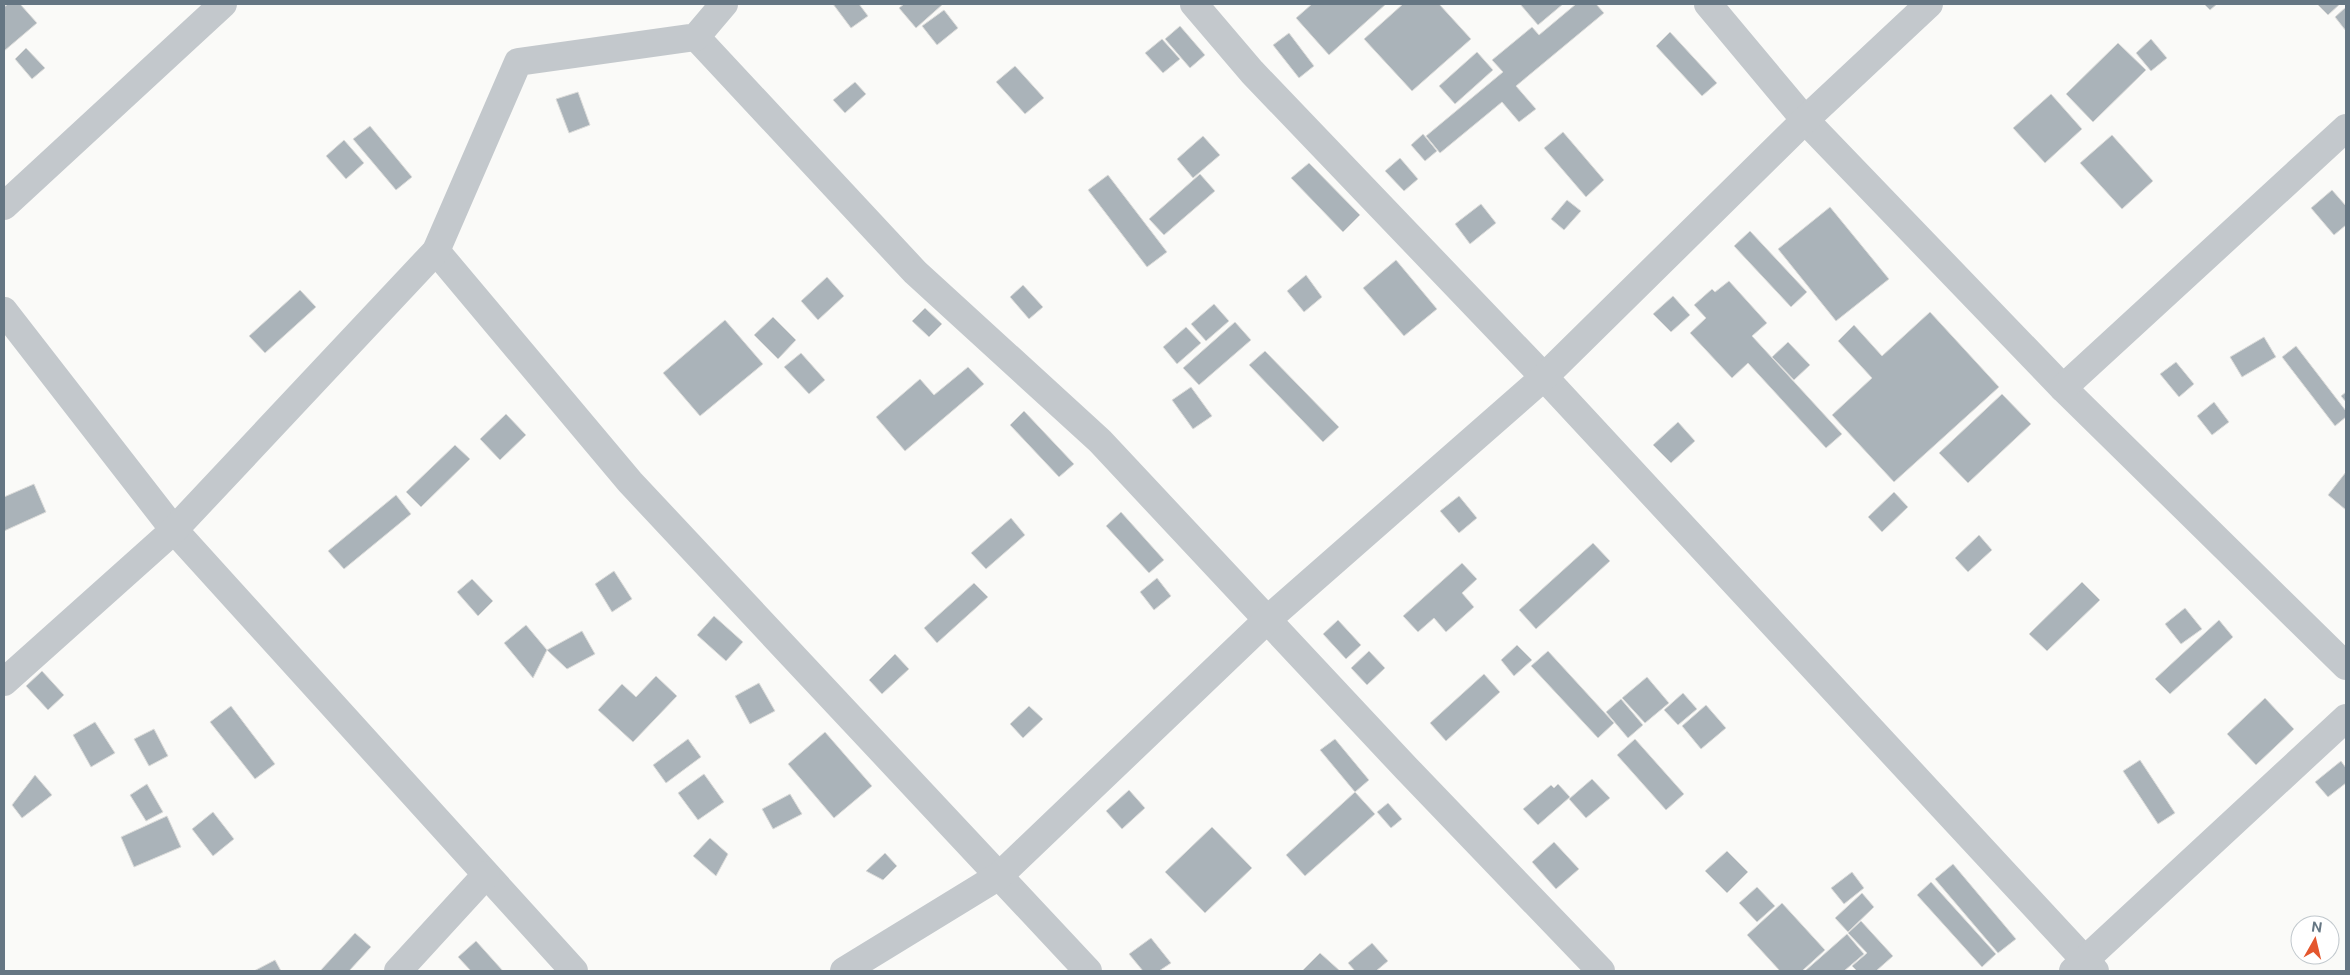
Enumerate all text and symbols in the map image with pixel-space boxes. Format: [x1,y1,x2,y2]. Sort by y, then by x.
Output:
north arrow [2290,915,2340,965]
text: N [2310,918,2323,936]

